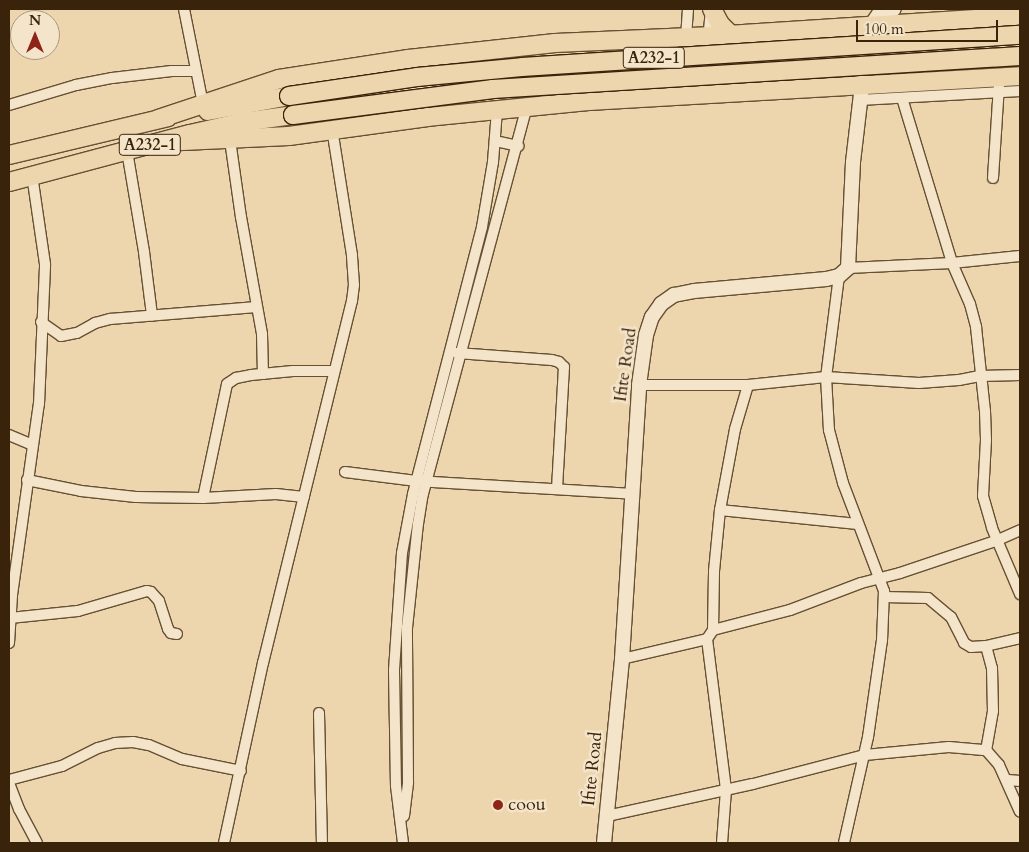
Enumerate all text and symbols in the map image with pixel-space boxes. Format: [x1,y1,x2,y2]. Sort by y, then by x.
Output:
north arrow [10,10,60,60]
scale bar [859,10,1002,42]
text: N [29,11,41,30]
text: 100 m [864,19,904,39]
road number: A232-1 [623,44,685,72]
road number: A232-1 [119,132,181,158]
street label: Ifite Road [610,327,642,403]
street label: Ifite Road [578,731,608,807]
place label: coou [508,794,546,816]
marker: coou [492,799,504,811]

